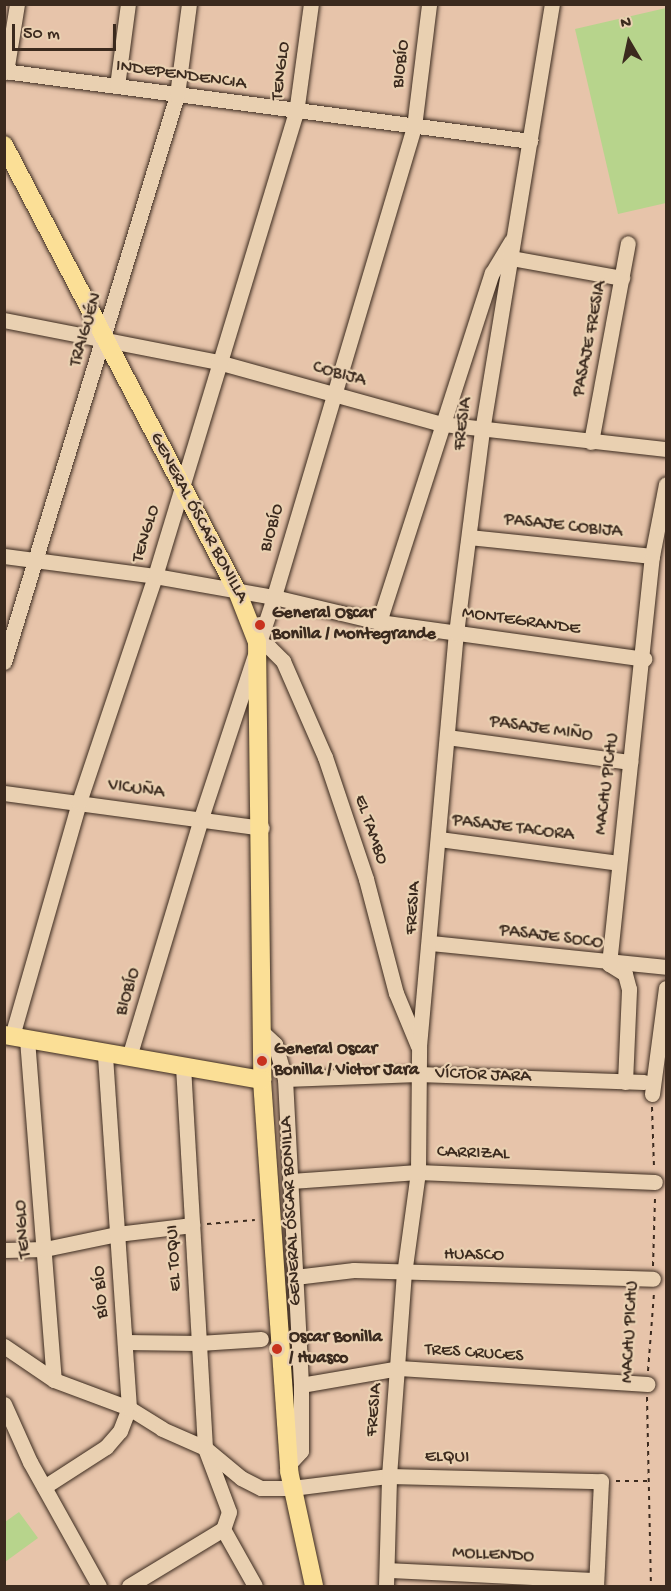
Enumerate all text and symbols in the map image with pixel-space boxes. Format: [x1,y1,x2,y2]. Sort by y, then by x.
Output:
scale bar [15,12,118,50]
north arrow [599,12,659,72]
text: N [619,14,633,34]
text: 50 m [23,24,60,45]
street label: BIOBÍO [388,39,416,89]
street label: TENGLO [268,41,296,101]
street label: INDEPENDENCIA [114,56,248,96]
street label: PASAJE FRESIA [569,279,613,399]
street label: TRAIGUÉN [66,290,108,370]
street label: COBIJA [310,357,368,393]
street label: FRESIA [450,396,478,452]
street label: GENERAL ÓSCAR BONILLA [144,429,252,607]
street label: BIOBÍO [256,502,290,554]
street label: TENGLO [128,503,166,565]
street label: PASAJE COBIJA [503,510,623,544]
street label: MONTEGRANDE [460,603,582,641]
place label: General Oscar Bonilla / Montegrande [272,604,436,646]
marker: General Oscar Bonilla / Montegrande [253,618,267,632]
street label: PASAJE MIÑO [488,712,594,748]
street label: MACHU PICHU [591,732,625,836]
street label: VICUÑA [106,775,166,805]
street label: EL TAMBO [348,792,392,868]
street label: PASAJE TACORA [451,811,575,847]
street label: FRESIA [401,881,427,935]
street label: PASAJE SOCO [498,921,604,955]
street label: BIOBÍO [112,966,146,1018]
place label: General Oscar Bonilla / Victor Jara [274,1040,419,1082]
marker: General Oscar Bonilla / Victor Jara [255,1054,269,1068]
street label: VÍCTOR JARA [435,1064,531,1088]
street label: GENERAL ÓSCAR BONILLA [276,1116,308,1306]
street label: CARRIZAL [436,1142,510,1166]
street label: TENGLO [11,1199,37,1259]
street label: EL TOQUI [162,1224,188,1292]
street label: HUASCO [444,1245,504,1267]
street label: BÍO BÍO [89,1265,115,1319]
street label: MACHU PICHU [618,1280,644,1384]
place label: Oscar Bonilla / Huasco [289,1328,382,1370]
street label: TRES CRUCES [424,1340,524,1368]
marker: Oscar Bonilla / Huasco [270,1342,284,1356]
street label: FRESIA [362,1383,388,1437]
street label: ELQUI [425,1447,469,1469]
street label: MOLLENDO [451,1543,535,1569]

